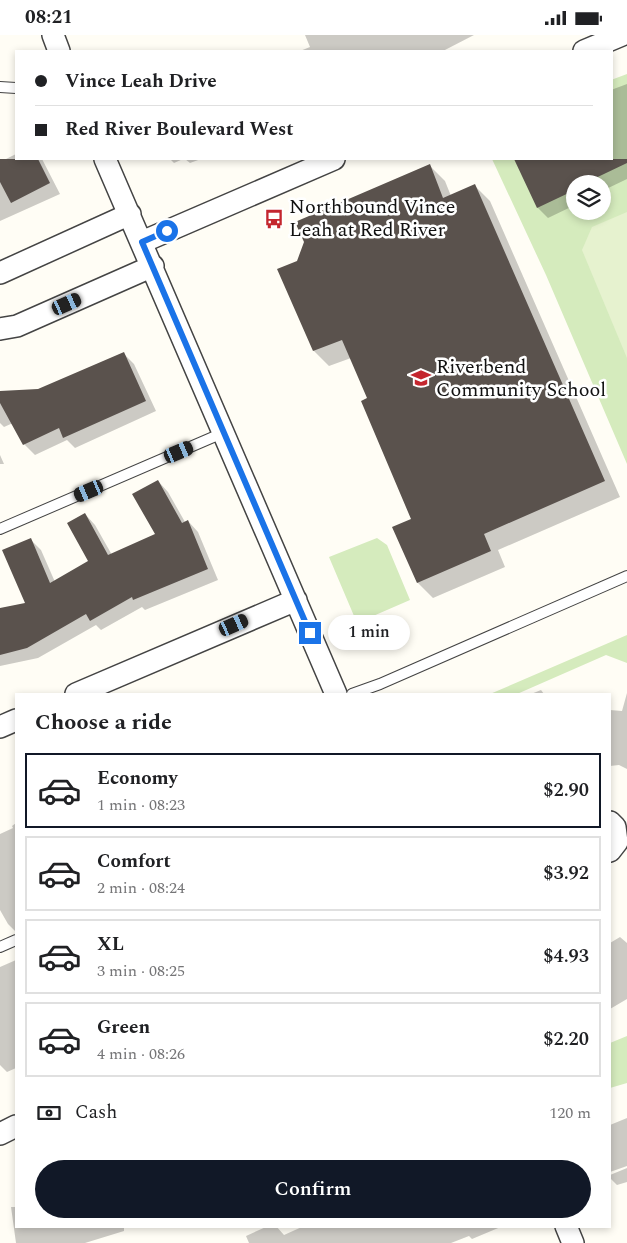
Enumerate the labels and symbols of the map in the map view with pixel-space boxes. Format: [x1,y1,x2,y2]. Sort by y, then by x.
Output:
place label: Northbound Vince Leah at Red River [289,192,455,245]
bus stop icon: Northbound Vince Leah at Red River [263,208,285,230]
route start [156,220,178,242]
car [50,291,83,317]
place label: Riverbend Community School [436,352,606,405]
school or university icon: Riverbend Community School [410,367,432,389]
car [162,439,195,465]
car [72,478,105,504]
car [217,612,250,638]
callout: 1 min [328,615,410,651]
route end [299,622,321,644]

